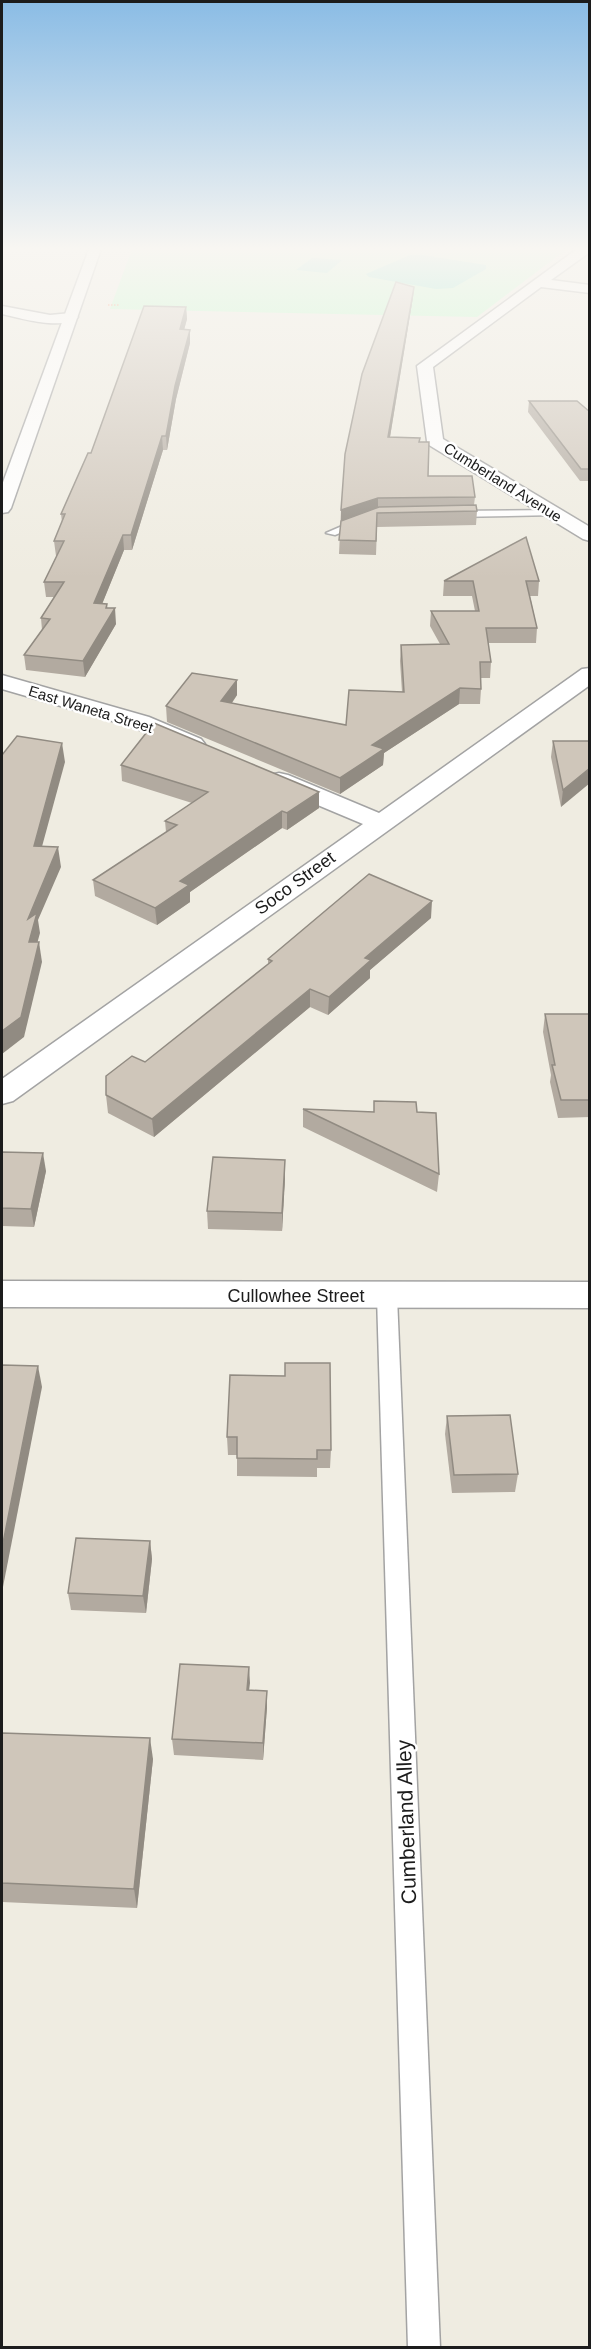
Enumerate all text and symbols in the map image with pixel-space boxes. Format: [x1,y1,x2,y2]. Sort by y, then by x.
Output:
street label: Cumberland Avenue [441,439,565,525]
street label: East Waneta Street [27,682,156,736]
street label: Soco Street [251,847,339,919]
street label: Cullowhee Street [227,1286,365,1306]
street label: Cumberland Alley [392,1739,420,1905]

